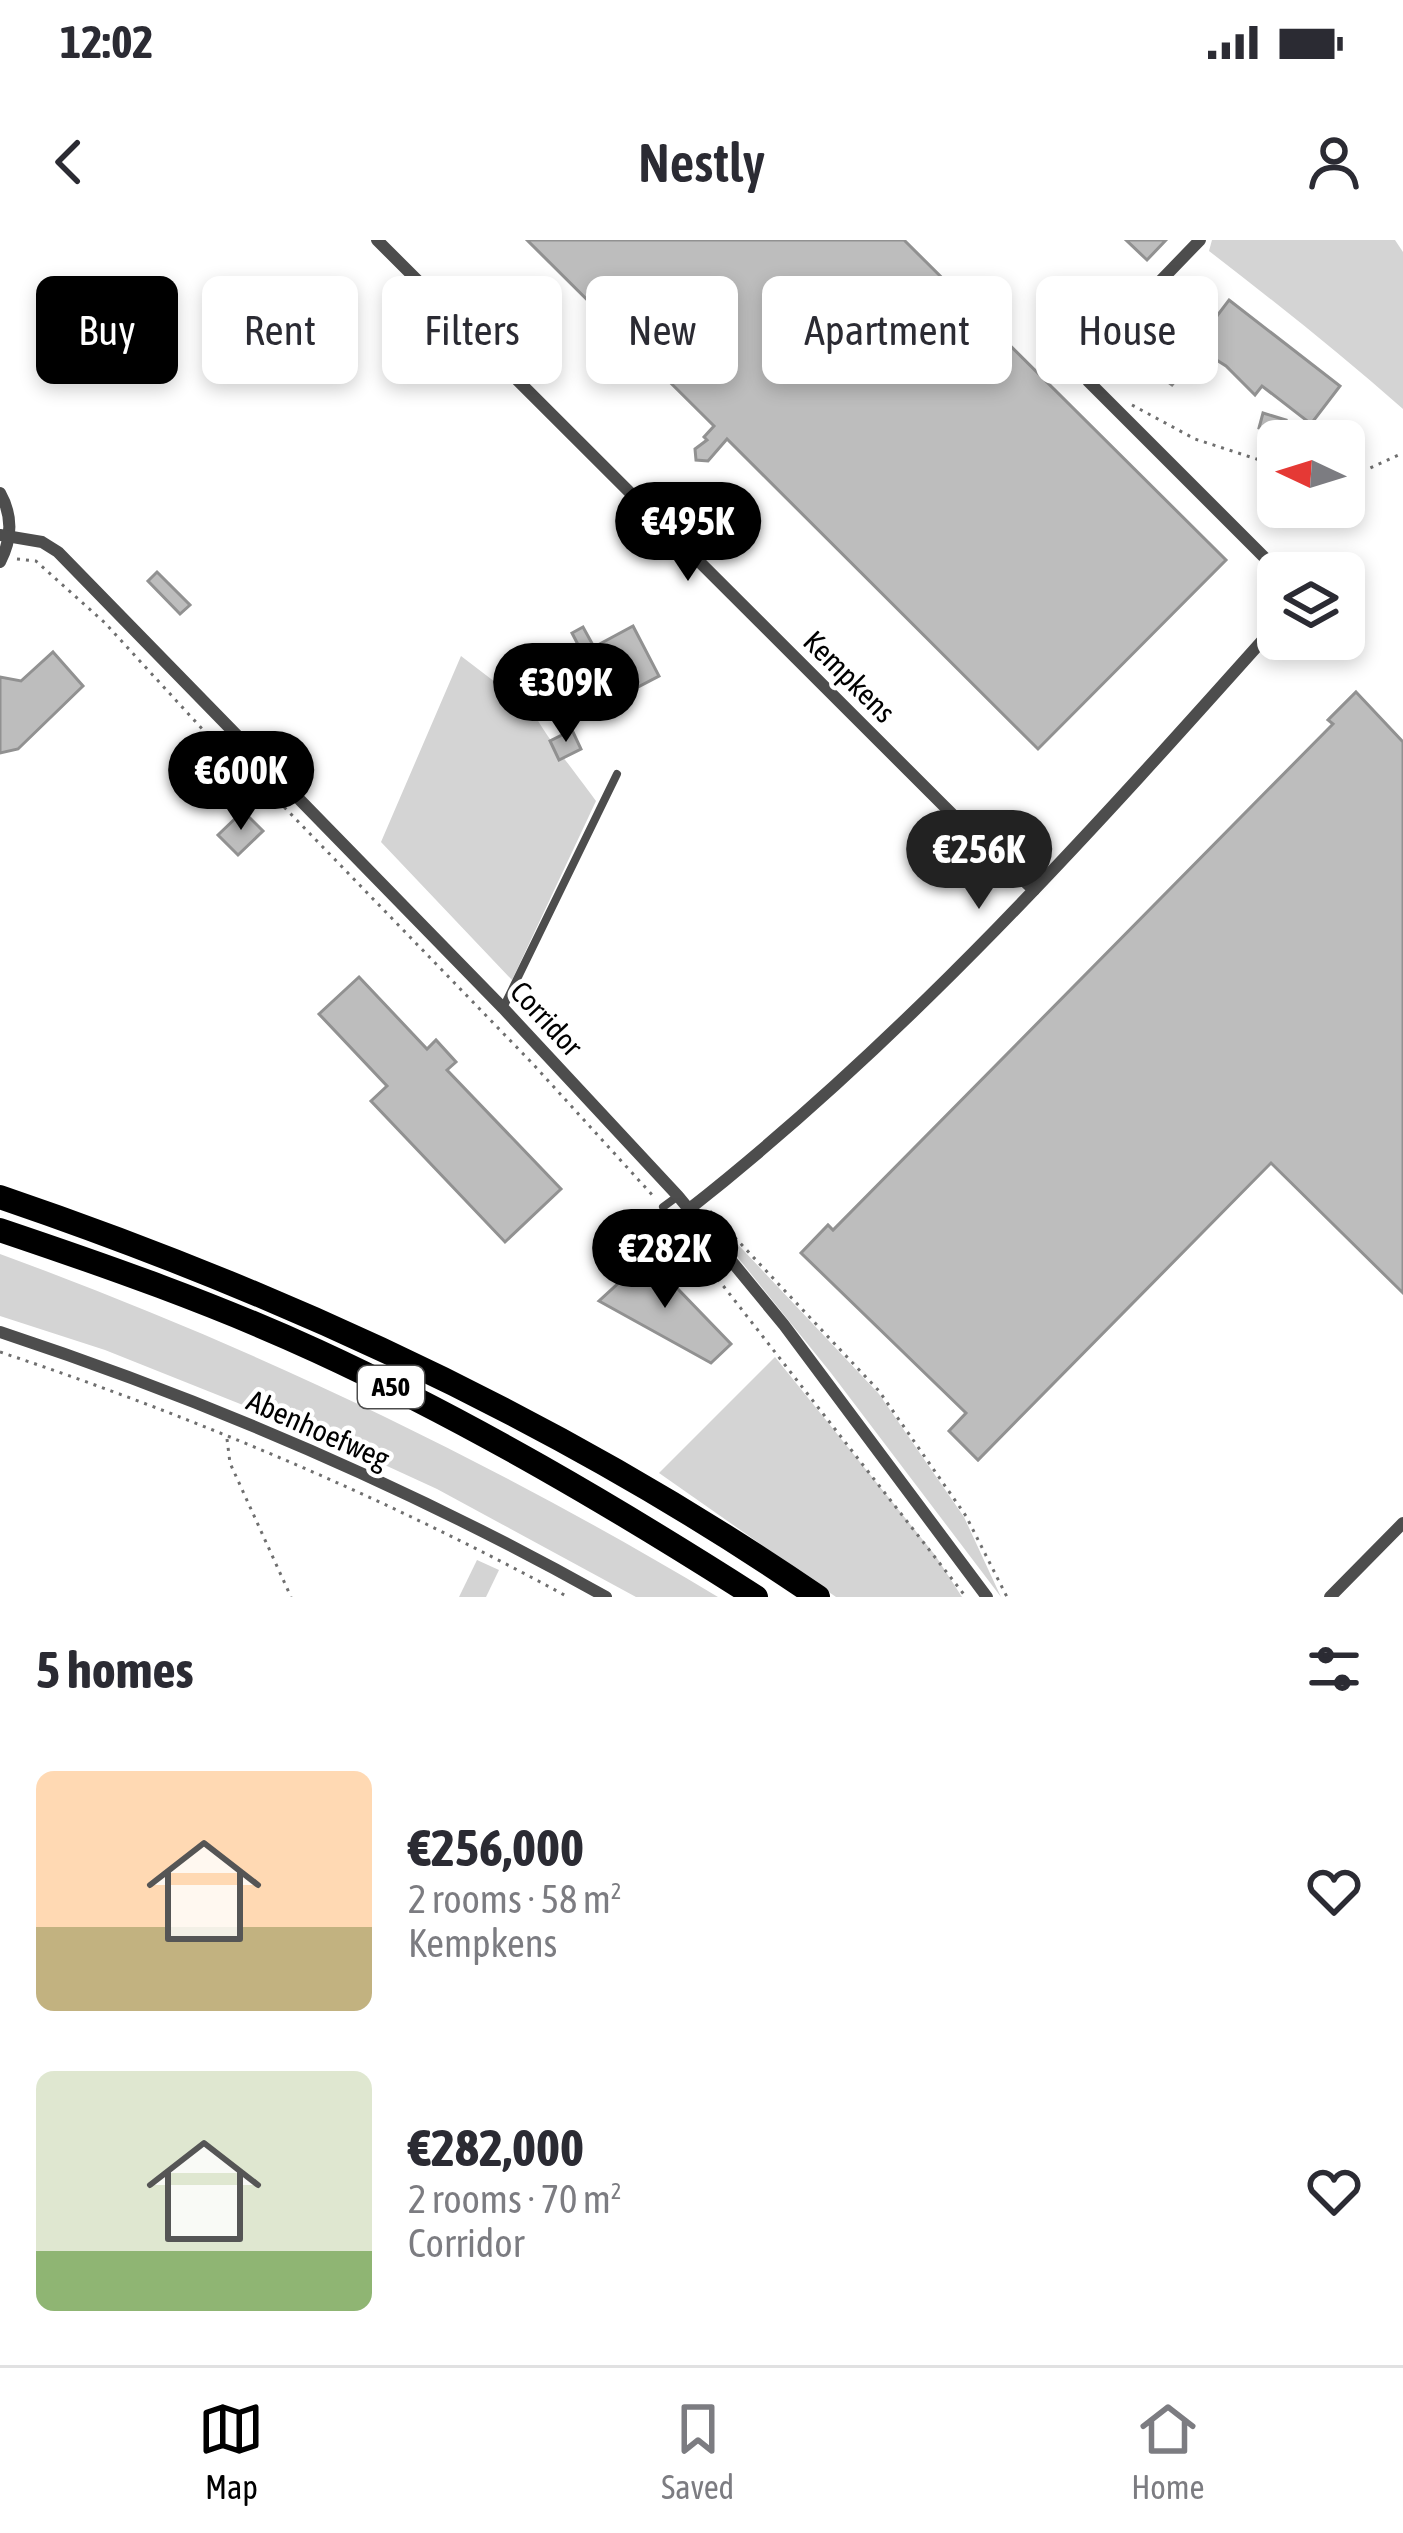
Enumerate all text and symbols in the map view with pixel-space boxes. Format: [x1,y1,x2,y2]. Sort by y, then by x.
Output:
text: 12:02 [60,16,154,68]
icon: back [36,129,102,195]
icon: person [1301,129,1367,195]
text: Nestly [638,132,765,193]
chip: Buy [36,276,178,384]
chip: Rent [202,276,358,384]
chip: Filters [382,276,562,384]
chip: New [586,276,738,384]
chip: Apartment [762,276,1012,384]
chip: House [1036,276,1218,384]
north arrow [1257,420,1365,528]
map controls [1257,420,1365,660]
pin: €495K [604,482,772,584]
text: €495K [642,499,734,543]
button: layers [1257,552,1365,660]
street label: Kempkens [797,624,902,729]
pin: €309K [482,643,650,745]
text: €309K [520,660,612,704]
pin: €600K [157,731,325,833]
text: €600K [195,748,287,792]
pin: €256K [895,810,1063,912]
text: €256K [933,827,1025,871]
street label: Corridor [504,974,590,1063]
pin: €282K [581,1209,749,1311]
text: €282K [619,1226,711,1270]
road number: A50 [358,1366,424,1408]
street label: Abenhoefweg [242,1383,395,1476]
icon: filters [1301,1636,1367,1702]
text: 5 homes [36,1640,194,1699]
text: €256,000 [408,1818,584,1877]
icon: home [132,1819,276,1963]
icon: heart [1301,1858,1367,1924]
text: 2 rooms · 58 m² [408,1877,622,1921]
text: Kempkens [408,1921,557,1965]
text: €282,000 [408,2118,584,2177]
icon: home [132,2119,276,2263]
icon: heart [1301,2158,1367,2224]
text: 2 rooms · 70 m² [408,2177,622,2221]
text: Corridor [408,2221,524,2265]
tab: Map [198,2396,264,2506]
tab: Saved [661,2396,734,2506]
tab: Home [1131,2396,1205,2506]

